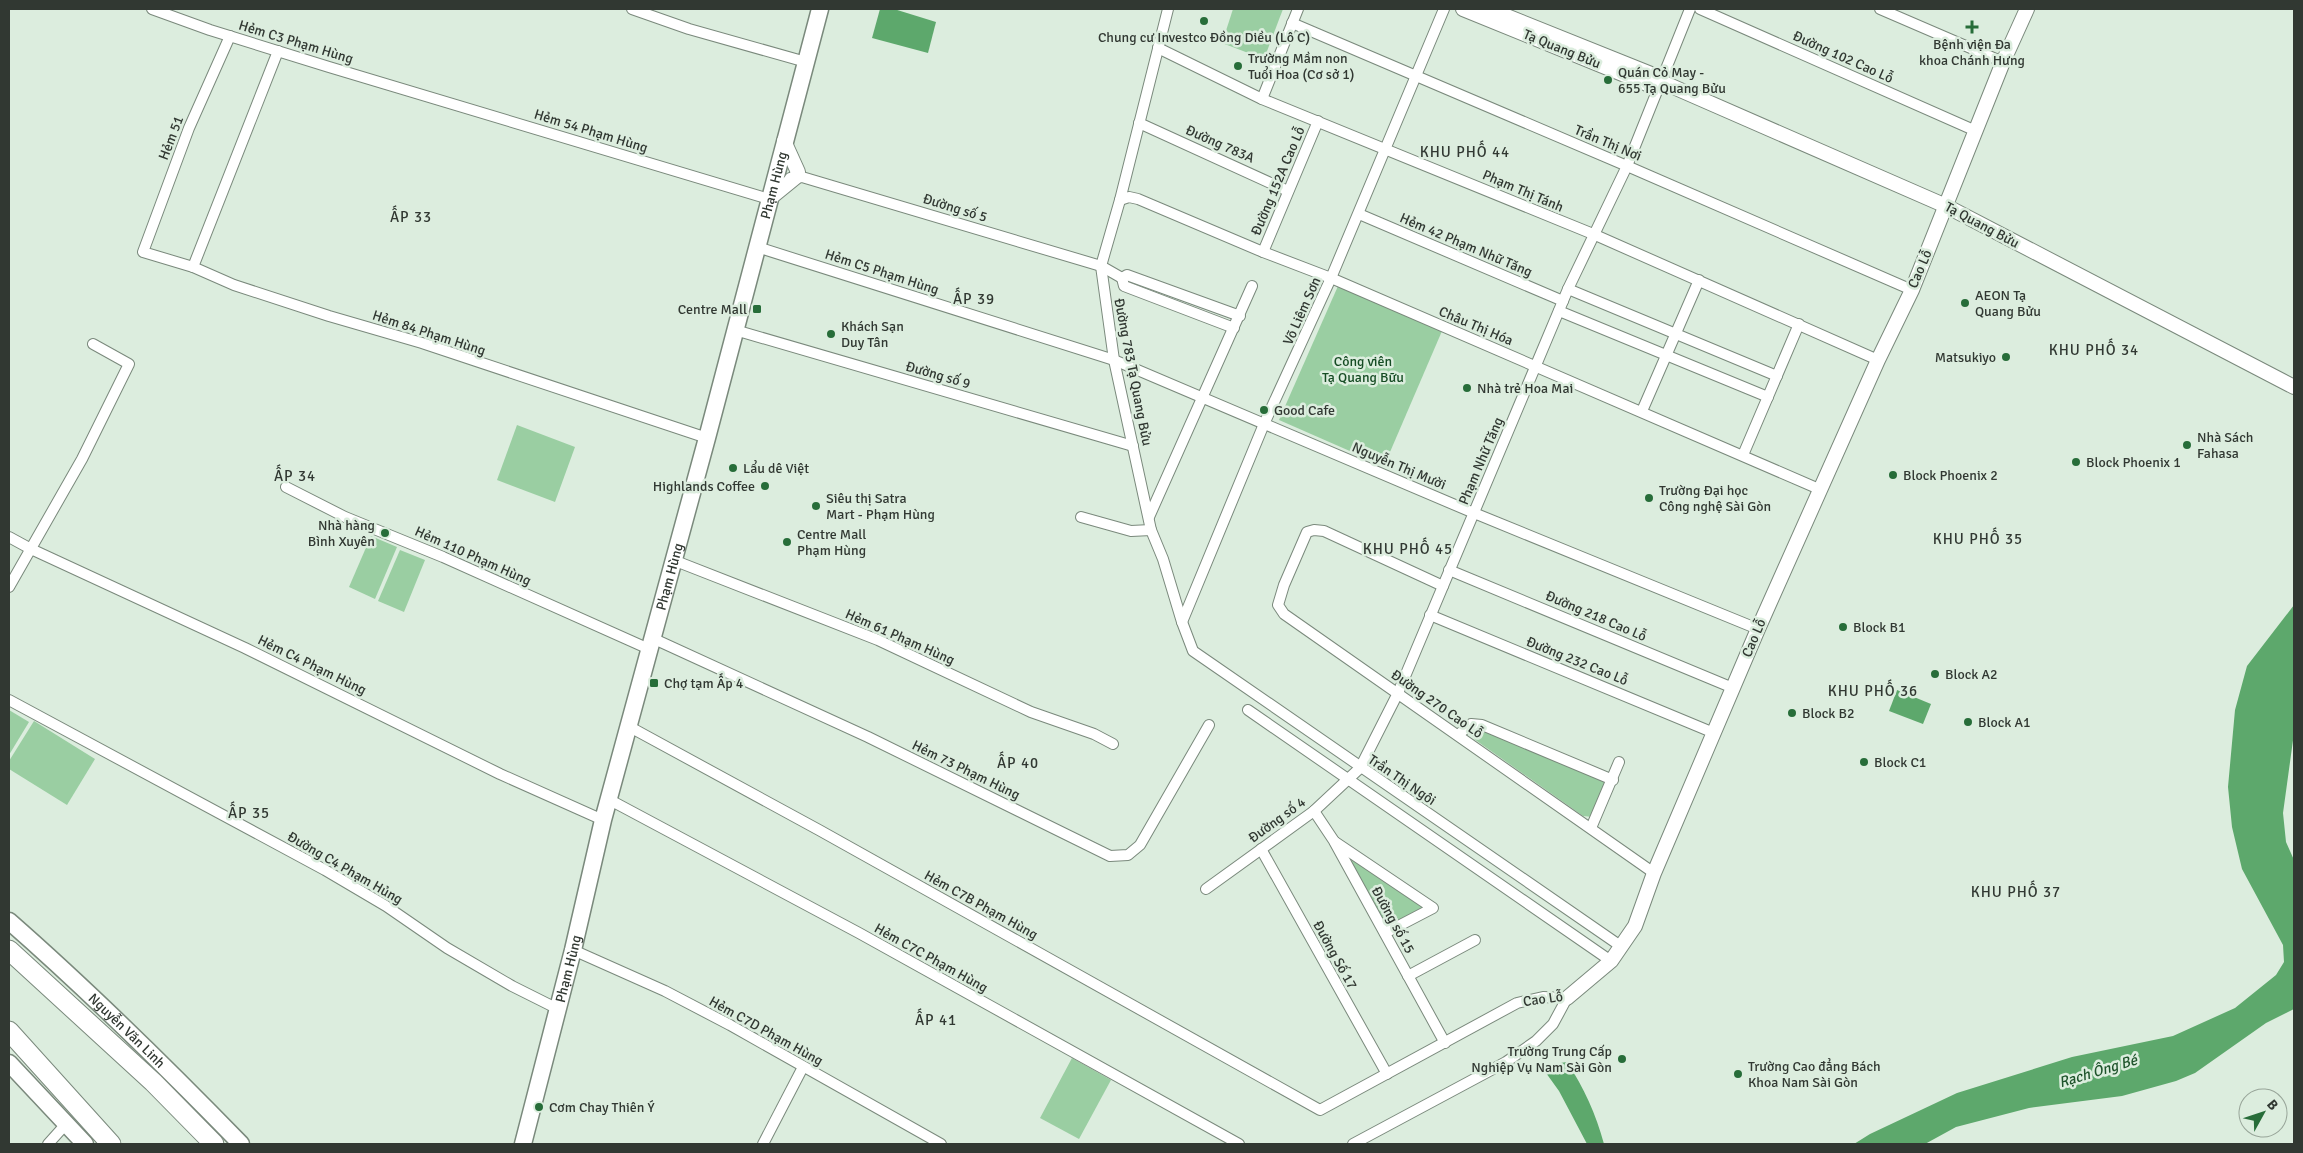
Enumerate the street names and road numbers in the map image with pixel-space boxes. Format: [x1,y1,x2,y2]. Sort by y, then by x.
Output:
street label: Hẻm C3 Phạm Hùng [237,17,355,67]
street label: Tạ Quang Bửu [1521,26,1603,72]
street label: Đường 102 Cao Lỗ [1790,27,1896,87]
street label: Hẻm 54 Phạm Hùng [532,106,650,156]
street label: Hẻm 51 [155,114,187,162]
street label: Đường 783A [1183,121,1257,167]
street label: Trần Thị Nơi [1572,121,1644,165]
street label: Đường 152A Cao Lỗ [1247,124,1309,238]
street label: Phạm Hùng [757,150,791,221]
street label: Phạm Thị Tánh [1480,166,1566,216]
street label: Đường số 5 [921,190,989,226]
street label: Tạ Quang Bửu [1942,198,2022,252]
street label: Hẻm 42 Phạm Nhữ Tăng [1397,209,1535,281]
street label: Hẻm C5 Phạm Hùng [823,246,941,298]
street label: Cao Lỗ [1904,247,1936,291]
street label: Võ Liêm Sơn [1279,274,1325,348]
street label: Đường 783 Tạ Quang Bửu [1110,297,1156,447]
street label: Châu Thị Hóa [1436,303,1516,349]
street label: Hẻm 84 Phạm Hùng [370,307,488,359]
street label: Đường số 9 [904,358,972,392]
street label: Phạm Nhữ Tăng [1455,415,1507,507]
street label: Nguyễn Thị Mười [1350,439,1448,493]
street label: Hẻm 110 Phạm Hùng [412,523,534,589]
street label: Phạm Hùng [652,541,687,612]
street label: Đường 218 Cao Lỗ [1543,587,1649,645]
street label: Hẻm 61 Phạm Hùng [843,605,957,669]
street label: Cao Lỗ [1738,616,1770,660]
street label: Hẻm C4 Phạm Hùng [255,631,369,699]
street label: Đường 232 Cao Lỗ [1524,633,1630,689]
street label: Đường 270 Cao Lỗ [1388,666,1486,742]
street label: Hẻm 73 Phạm Hùng [909,737,1023,803]
street label: Trần Thị Ngôi [1365,751,1439,809]
street label: Đường số 4 [1245,793,1309,846]
street label: Đường C4 Phạm Hủng [284,828,406,908]
street label: Hẻm C7B Phạm Hùng [921,867,1041,943]
street label: Đường số 15 [1368,884,1418,956]
street label: Đường Số 17 [1309,918,1361,992]
street label: Hẻm C7C Phạm Hùng [871,920,991,996]
street label: Phạm Hùng [551,933,585,1004]
street label: Cao Lỗ [1522,988,1564,1010]
street label: Nguyễn Văn Linh [85,989,169,1071]
street label: Hẻm C7D Phạm Hùng [706,993,826,1069]

